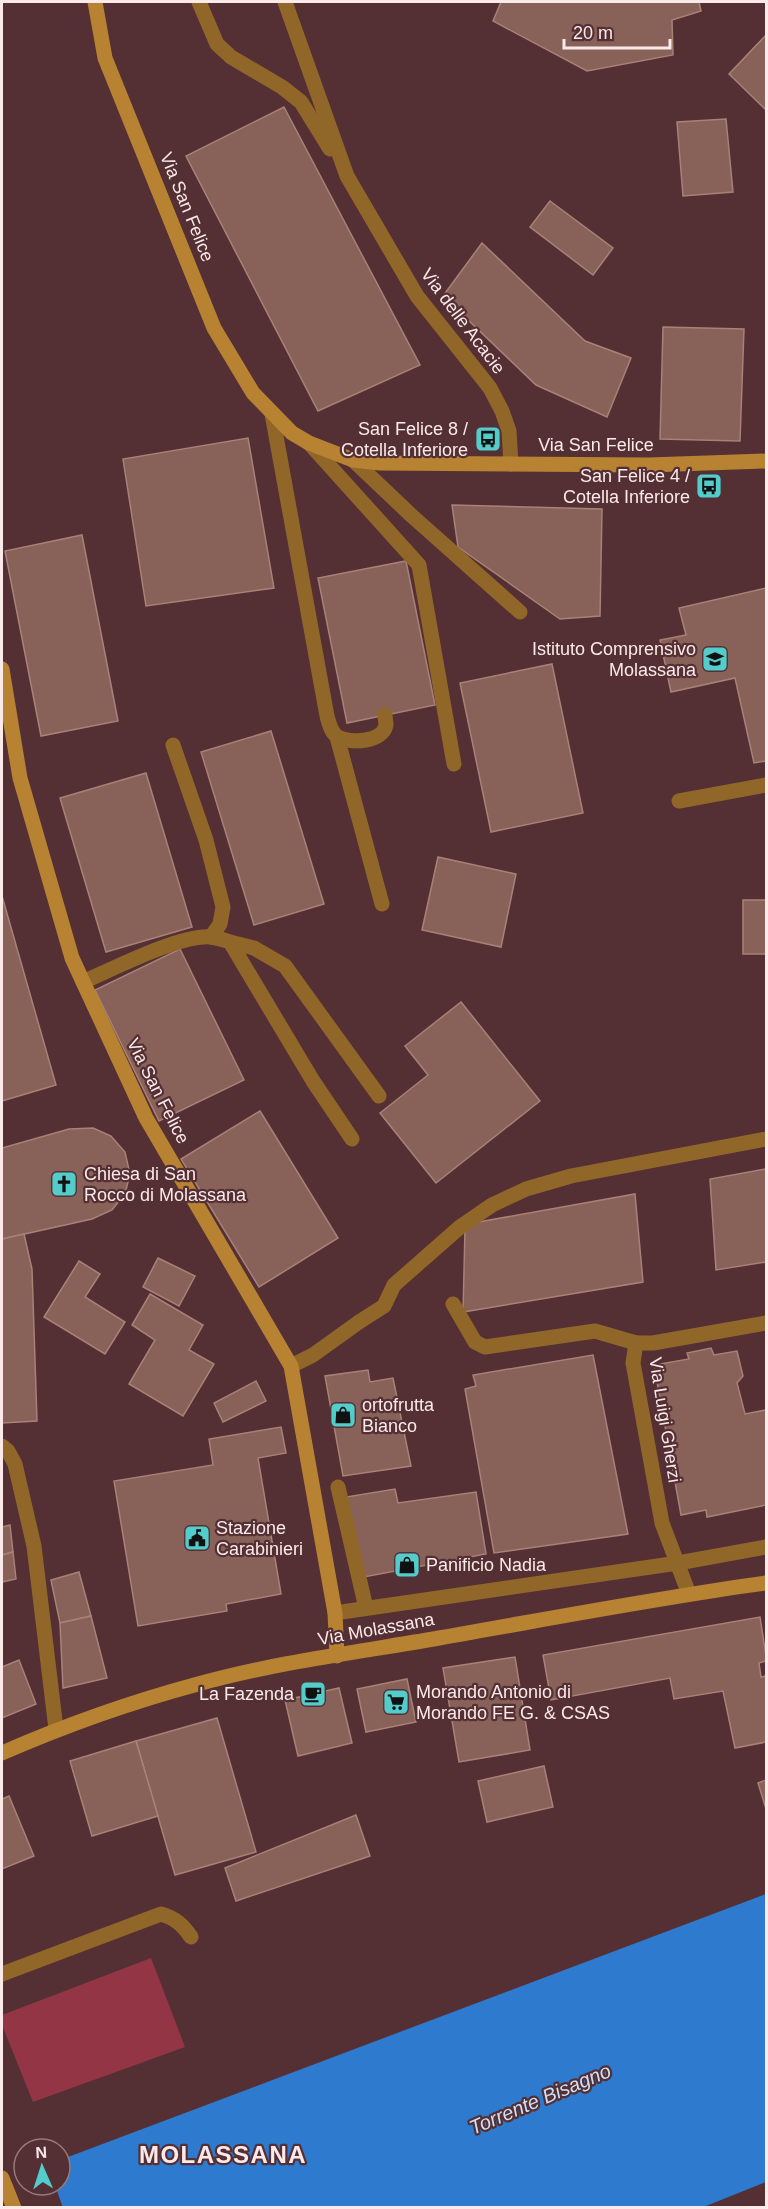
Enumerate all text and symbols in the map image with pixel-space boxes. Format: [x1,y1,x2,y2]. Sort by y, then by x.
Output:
scale bar [564,12,670,50]
text: 20 m [573,23,613,43]
street label: Via San Felice [156,150,218,264]
street label: Via delle Acacie [417,264,509,378]
place label: San Felice 8 / Cotella Inferiore [341,419,468,460]
bus stop icon: San Felice 8 / Cotella Inferiore [473,424,503,454]
street label: Via San Felice [538,435,654,455]
place label: San Felice 4 / Cotella Inferiore [563,466,690,507]
bus stop icon: San Felice 4 / Cotella Inferiore [694,471,724,501]
place label: Istituto Comprensivo Molassana [532,639,697,680]
school or university icon: Istituto Comprensivo Molassana [700,644,730,674]
street label: Via San Felice [123,1035,193,1147]
place label: Chiesa di San Rocco di Molassana [84,1164,247,1205]
church icon: Chiesa di San Rocco di Molassana [49,1169,79,1199]
street label: Via Luigi Gherzi [645,1356,685,1484]
place label: ortofrutta Bianco [362,1395,435,1436]
shop icon: ortofrutta Bianco [328,1400,358,1430]
place label: Stazione Carabinieri [216,1518,303,1559]
public building icon: Stazione Carabinieri [182,1523,212,1553]
shop icon: Panificio Nadia [392,1550,422,1580]
place label: Panificio Nadia [426,1555,547,1575]
street label: Via Molassana [316,1609,437,1649]
cafe icon: La Fazenda [298,1679,328,1709]
place label: Morando Antonio di Morando FE G. & CSAS [416,1682,610,1723]
place label: La Fazenda [199,1684,295,1704]
supermarket icon: Morando Antonio di Morando FE G. & CSAS [381,1687,411,1717]
water label: Torrente Bisagno [466,2059,614,2139]
north arrow [12,2137,72,2197]
district label: MOLASSANA [139,2141,307,2168]
text: N [35,2144,47,2161]

